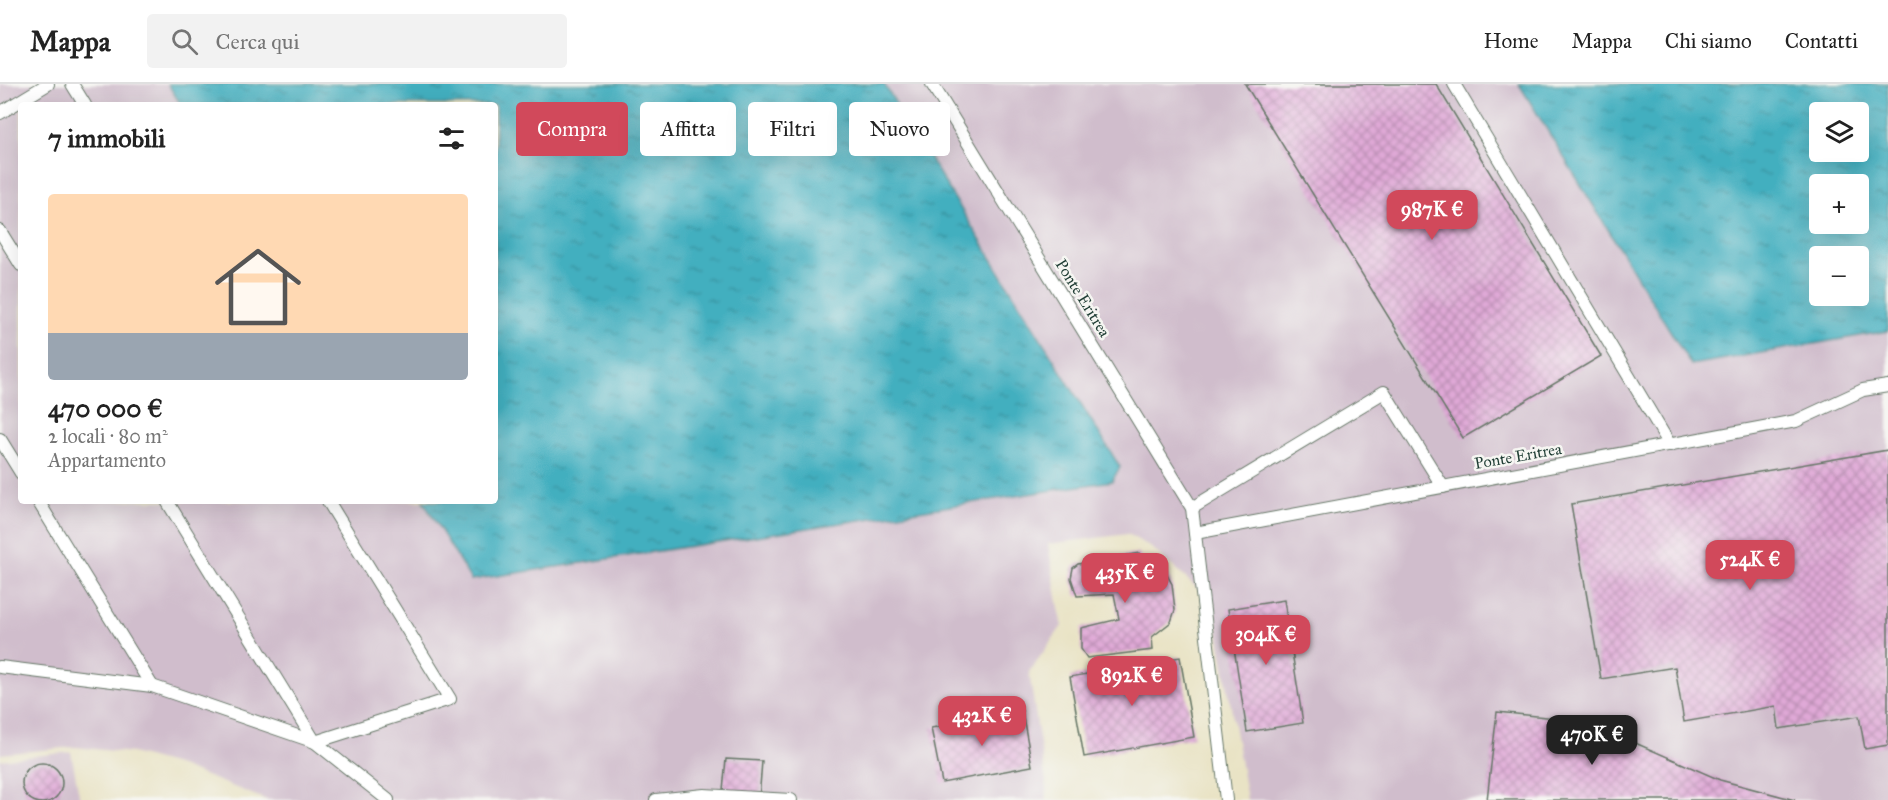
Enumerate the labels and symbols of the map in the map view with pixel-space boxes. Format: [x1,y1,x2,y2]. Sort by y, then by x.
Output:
pin: 987K € [1383,190,1481,241]
street label: Ponte Eritrea [1052,256,1115,341]
street label: Ponte Eritrea [1473,439,1563,473]
pin: 524K € [1701,540,1799,591]
pin: 435K € [1076,553,1174,604]
pin: 304K € [1217,615,1315,666]
pin: 892K € [1083,656,1181,707]
pin: 432K € [933,696,1031,747]
pin: 470K € [1543,715,1641,766]

